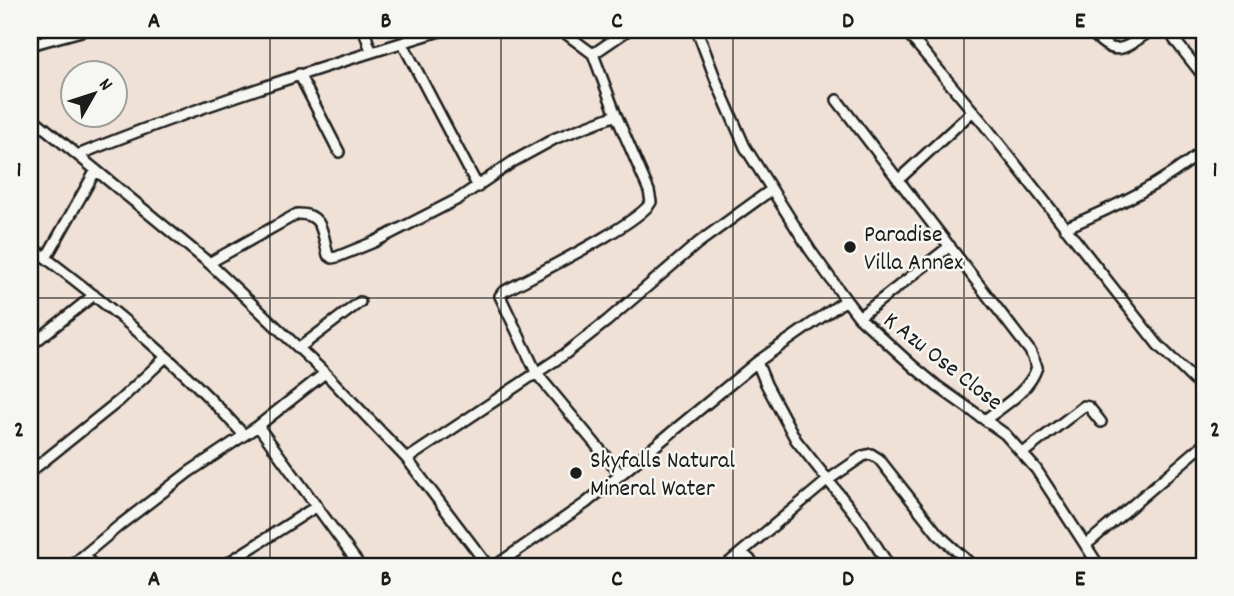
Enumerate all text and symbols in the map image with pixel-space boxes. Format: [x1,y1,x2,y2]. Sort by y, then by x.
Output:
text: A [148,6,160,39]
text: B [381,6,392,39]
text: C [611,6,623,39]
text: D [842,6,854,39]
text: E [1075,6,1086,39]
north arrow [60,60,130,130]
text: N [91,73,118,98]
text: 1 [16,155,22,188]
text: 1 [1212,155,1218,188]
place label: Paradise Villa Annex [864,219,963,281]
marker: Paradise Villa Annex [842,239,858,255]
street label: K Azu Ose Close [875,305,1009,420]
text: 2 [14,415,24,448]
text: 2 [1210,415,1220,448]
place label: Skyfalls Natural Mineral Water [590,445,735,507]
marker: Skyfalls Natural Mineral Water [568,465,584,481]
text: A [148,564,160,596]
text: B [381,564,392,596]
text: C [611,564,623,596]
text: D [842,564,854,596]
text: E [1075,564,1086,596]

